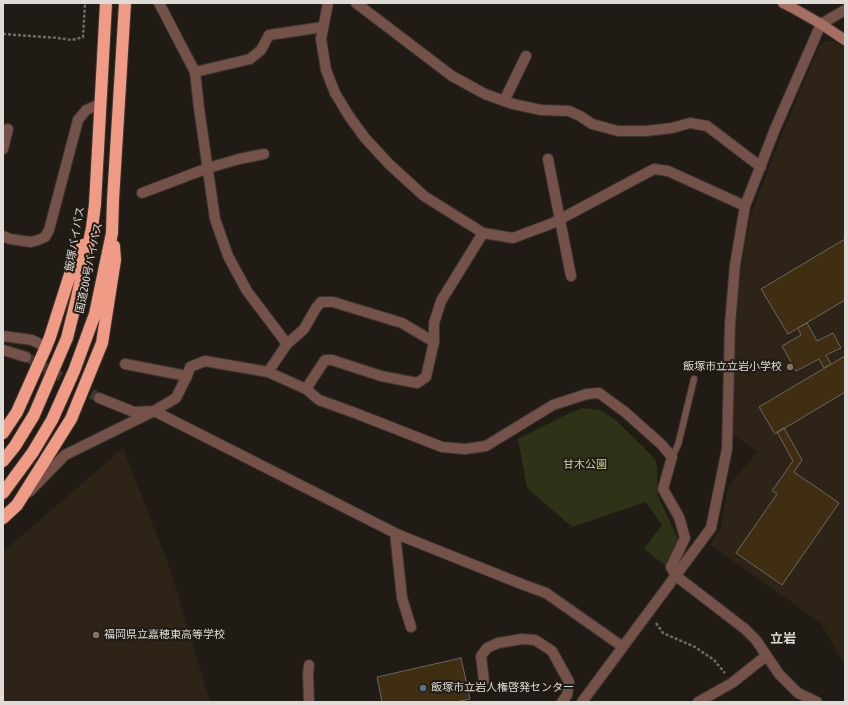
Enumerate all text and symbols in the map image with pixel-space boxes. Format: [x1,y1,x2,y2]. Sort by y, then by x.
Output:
street label: 飯塚バイパス [63,205,87,273]
street label: 国道200号バイパス [73,221,105,315]
place label: 飯塚市立立岩小学校 [683,360,782,374]
marker: 飯塚市立立岩小学校 [785,362,795,372]
park label: 甘木公園 [563,458,607,472]
place label: 福岡県立嘉穂東高等学校 [104,628,225,642]
marker: 福岡県立嘉穂東高等学校 [91,630,101,640]
district label: 立岩 [770,631,796,647]
place label: 飯塚市立岩人権啓発センター [431,681,574,695]
marker: 飯塚市立岩人権啓発センター [418,683,428,693]

